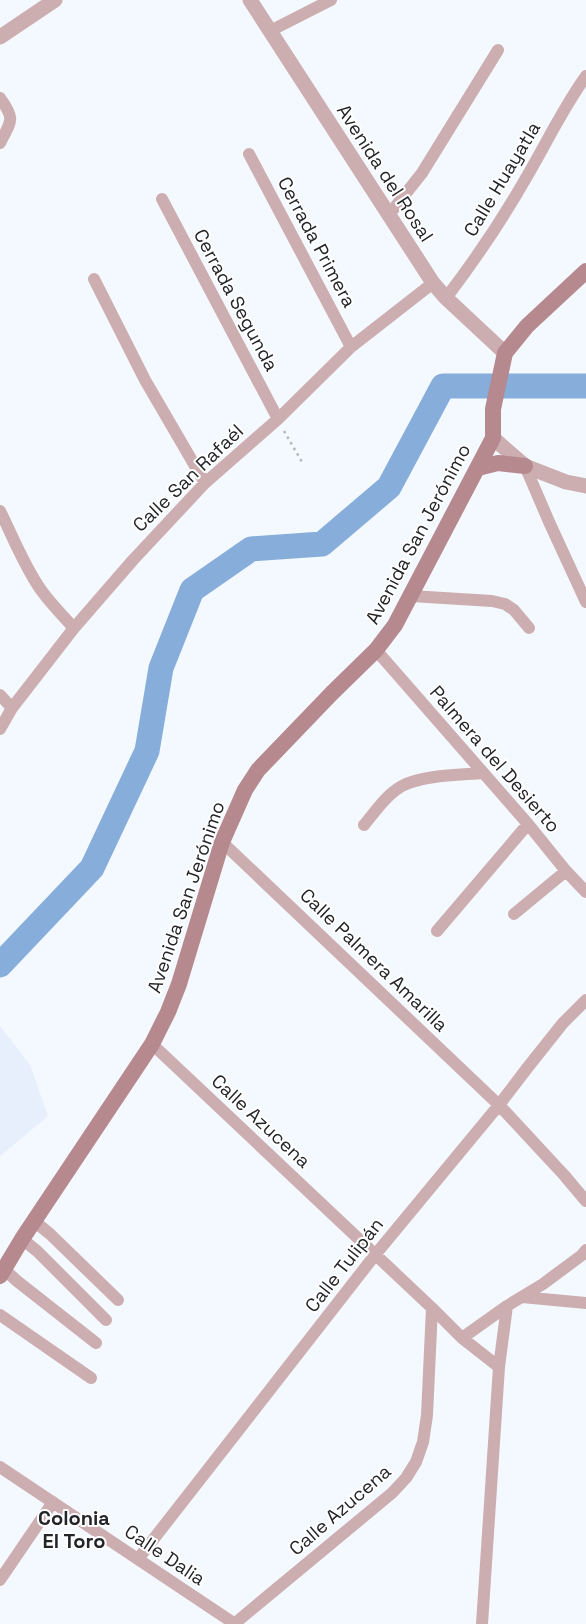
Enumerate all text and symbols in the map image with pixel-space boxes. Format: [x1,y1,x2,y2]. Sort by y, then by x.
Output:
street label: Avenida del Rosal [331,99,439,247]
street label: Calle Huayatla [458,117,546,241]
street label: Cerrada Primera [272,172,362,312]
street label: Cerrada Segunda [188,225,284,376]
street label: Calle San Rafaél [127,419,249,537]
street label: Avenida San Jerónimo [360,439,476,629]
street label: Palmera del Desierto [424,680,566,838]
street label: Avenida San Jerónimo [141,798,231,996]
street label: Calle Palmera Amarilla [295,883,453,1037]
street label: Calle Azucena [206,1069,316,1173]
street label: Calle Tulipán [299,1213,389,1317]
street label: Calle Azucena [284,1459,396,1561]
district label: Colonia El Toro [38,1505,110,1554]
street label: Calle Dalia [120,1519,210,1591]

